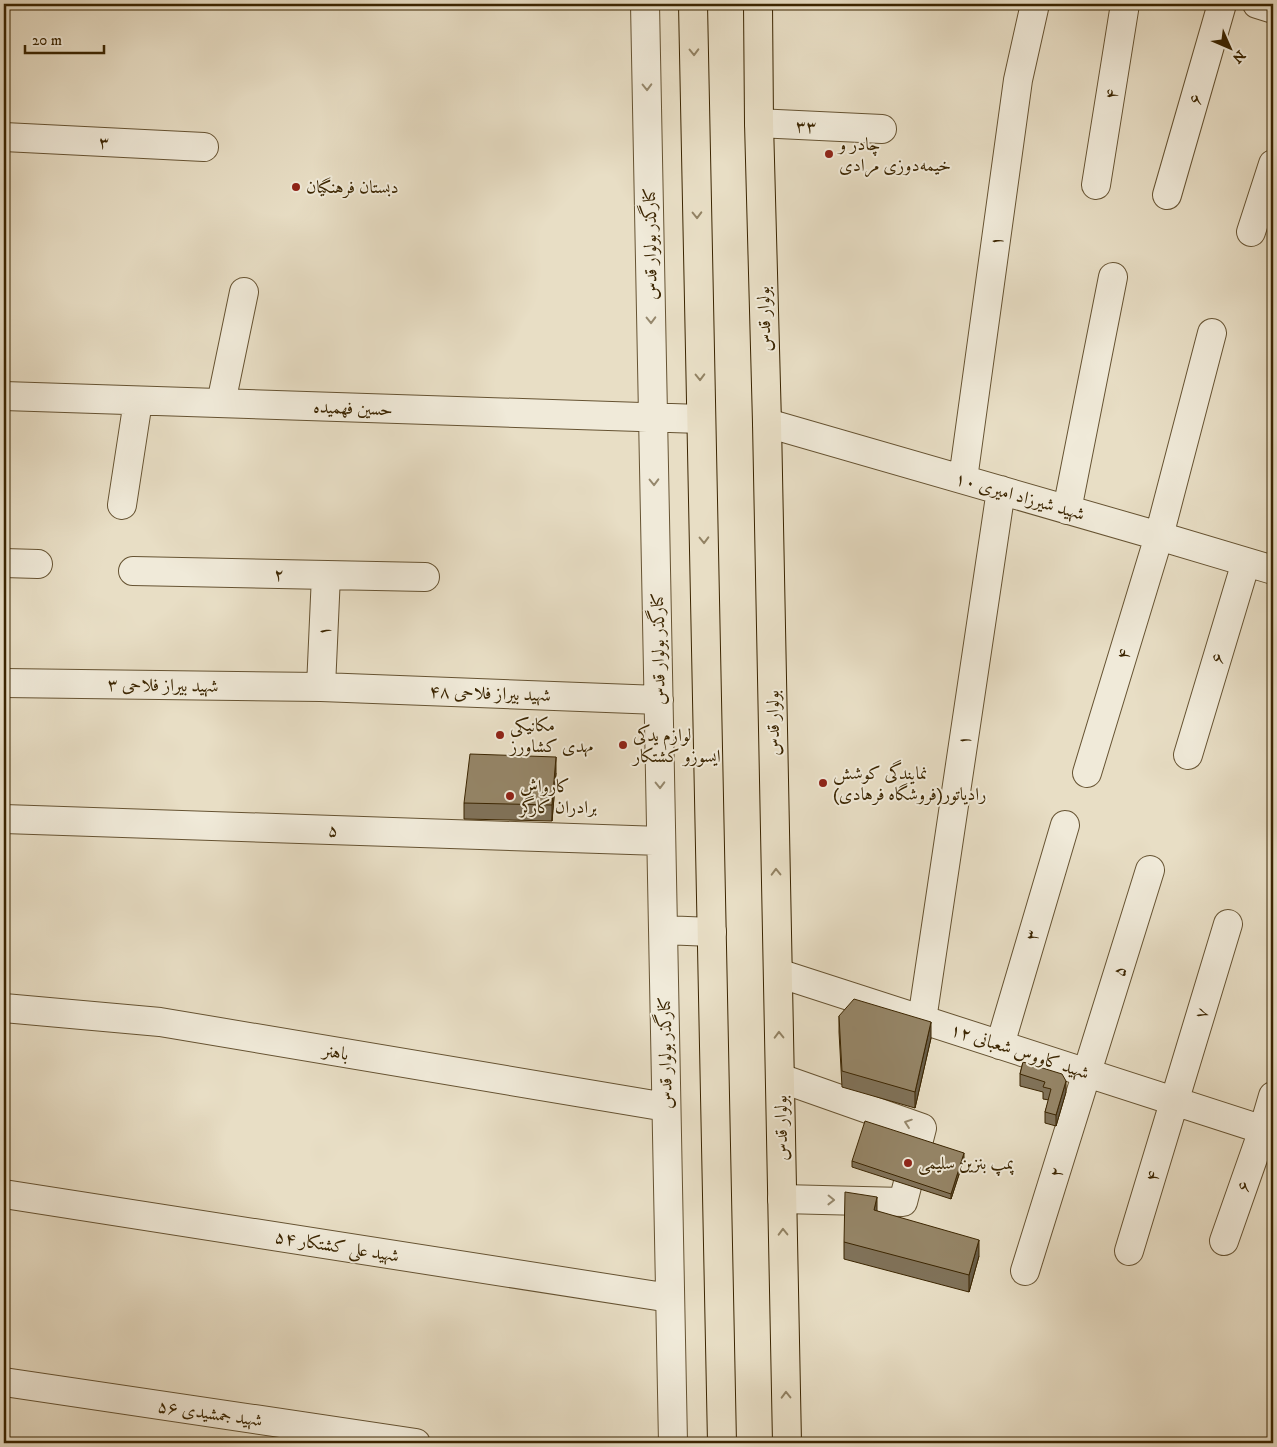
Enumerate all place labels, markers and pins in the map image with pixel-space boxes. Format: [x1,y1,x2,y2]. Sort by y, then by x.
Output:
place label: چادر و خیمه‌دوزی مرادی [837,134,951,178]
marker: چادر و خیمه‌دوزی مرادی [823,148,835,160]
place label: دبستان فرهنگیان [306,177,399,199]
marker: دبستان فرهنگیان [290,181,302,193]
place label: مکانیکی مهدی کشاورز [508,715,594,758]
place label: لوازم یدکی ایسوزو کشتکار [631,723,721,768]
marker: مکانیکی مهدی کشاورز [494,729,506,741]
marker: لوازم یدکی ایسوزو کشتکار [617,739,629,751]
place label: نمایندگی کوشش رادیاتور(فروشگاه فرهادی) [833,759,986,806]
place label: کارواش برادران کارگر [518,776,597,819]
marker: نمایندگی کوشش رادیاتور(فروشگاه فرهادی) [817,777,829,789]
marker: کارواش برادران کارگر [504,790,516,802]
place label: پمپ بنزین سلیمی [918,1153,1014,1177]
marker: پمپ بنزین سلیمی [902,1157,914,1169]

